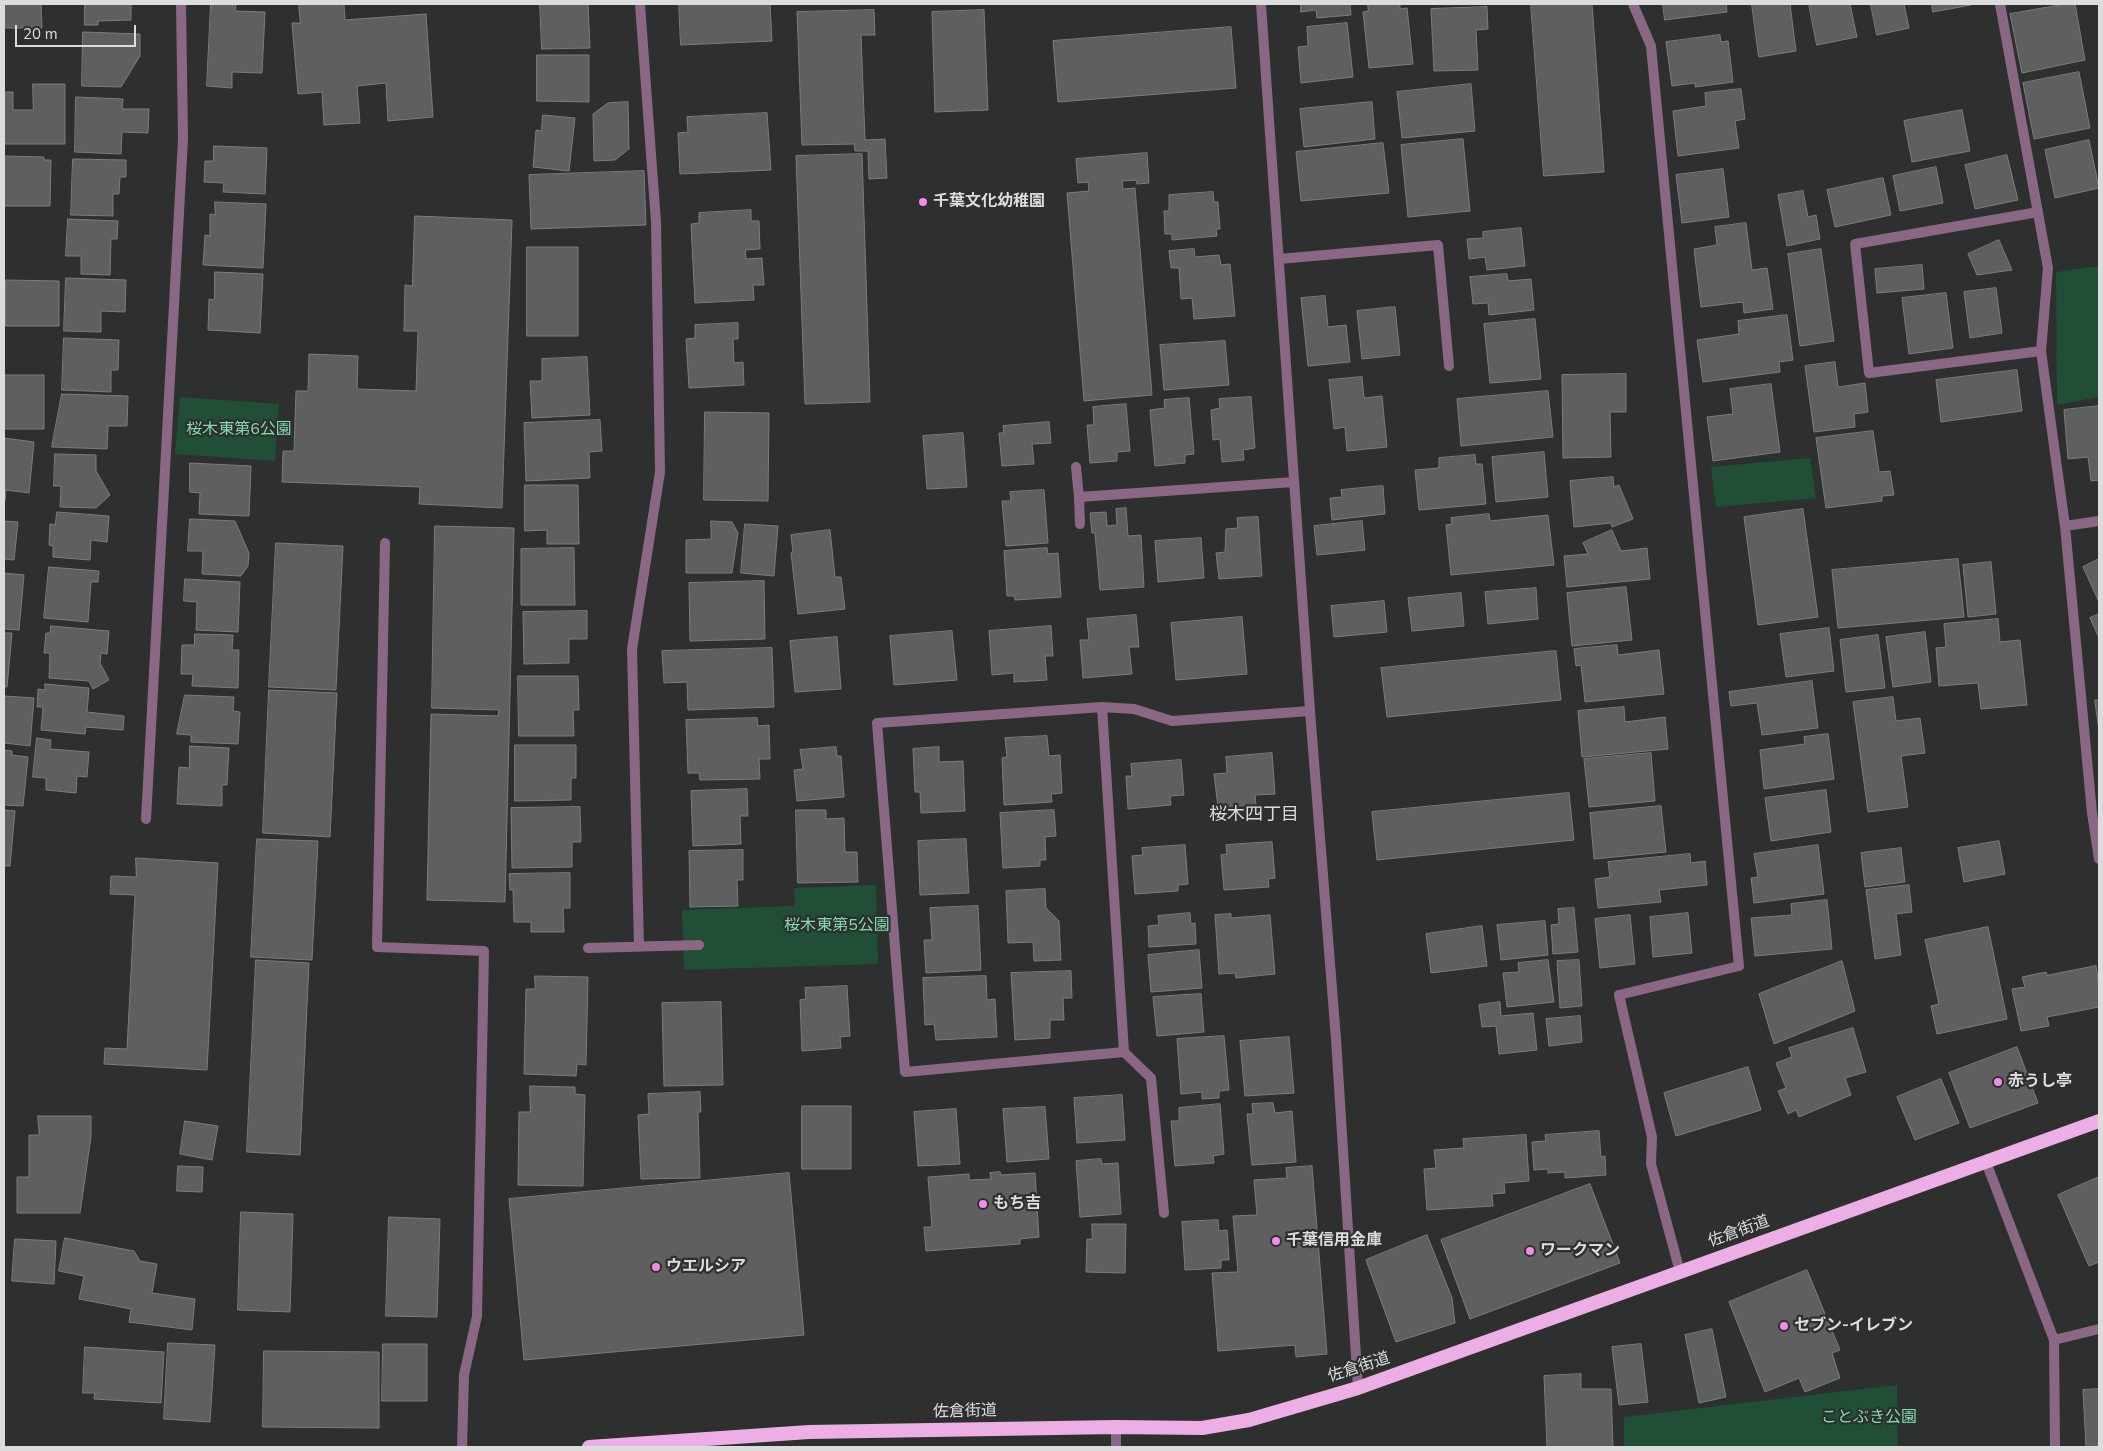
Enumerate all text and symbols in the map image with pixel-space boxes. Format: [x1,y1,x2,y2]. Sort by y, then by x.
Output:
scale bar [18,15,139,47]
text: 20 m [23,24,58,44]
place label: 千葉文化幼稚園 [933,192,1045,212]
marker: 千葉文化幼稚園 [917,196,929,208]
park label: 桜木東第6公園 [186,420,292,440]
district label: 桜木四丁目 [1209,805,1299,827]
park label: 桜木東第5公園 [784,916,890,936]
place label: 赤うし亭 [2008,1072,2072,1092]
marker: 赤うし亭 [1992,1076,2004,1088]
place label: もち吉 [993,1194,1041,1214]
marker: もち吉 [977,1198,989,1210]
street label: 佐倉街道 [1706,1212,1772,1252]
place label: 千葉信用金庫 [1286,1231,1382,1251]
marker: 千葉信用金庫 [1270,1235,1282,1247]
place label: ワークマン [1540,1241,1620,1261]
marker: ワークマン [1524,1245,1536,1257]
place label: ウエルシア [666,1257,746,1277]
marker: ウエルシア [650,1261,662,1273]
place label: セブン-イレブン [1794,1316,1913,1336]
marker: セブン-イレブン [1778,1320,1790,1332]
street label: 佐倉街道 [1326,1349,1392,1387]
street label: 佐倉街道 [933,1402,997,1422]
park label: ことぶき公園 [1821,1408,1917,1428]

